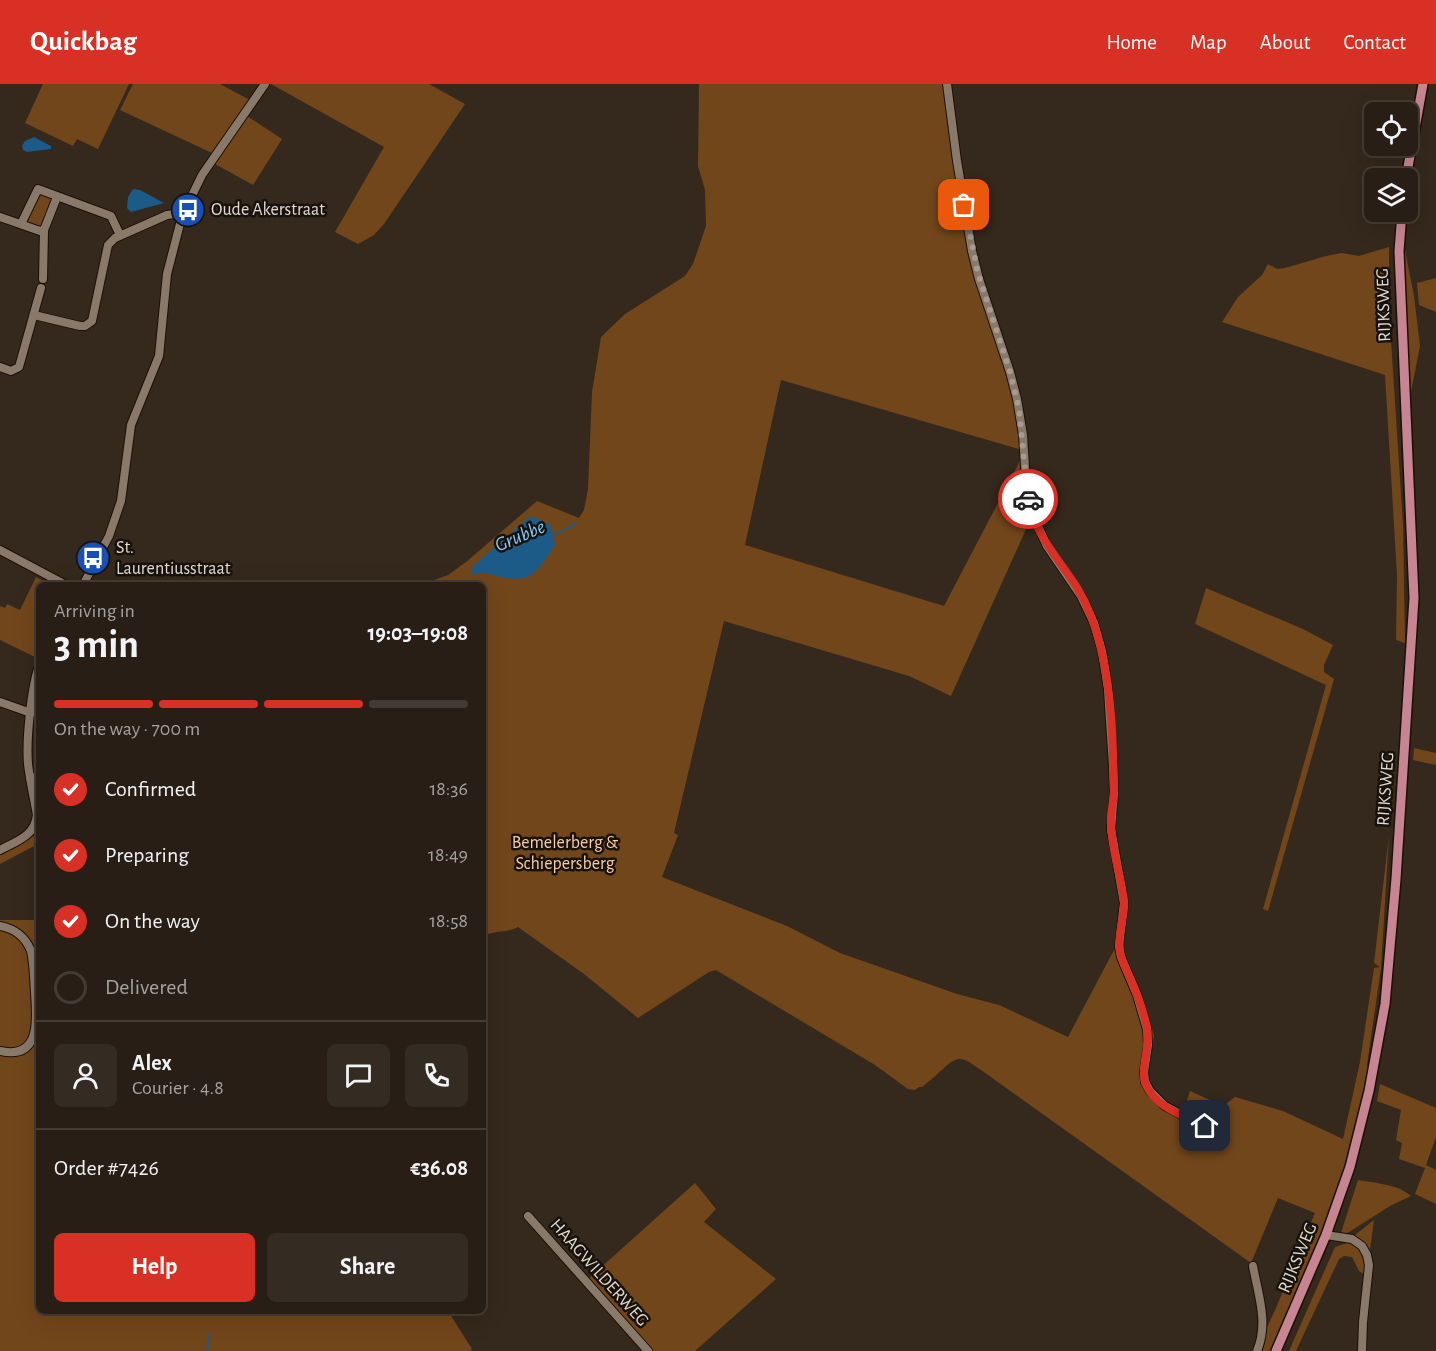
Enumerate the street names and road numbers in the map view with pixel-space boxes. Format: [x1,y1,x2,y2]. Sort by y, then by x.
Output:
street label: RIJKSWEG [1374,268,1394,342]
street label: RIJKSWEG [1374,751,1398,827]
street label: HAAGWILDERWEG [546,1216,652,1330]
street label: RIJKSWEG [1275,1220,1321,1296]

